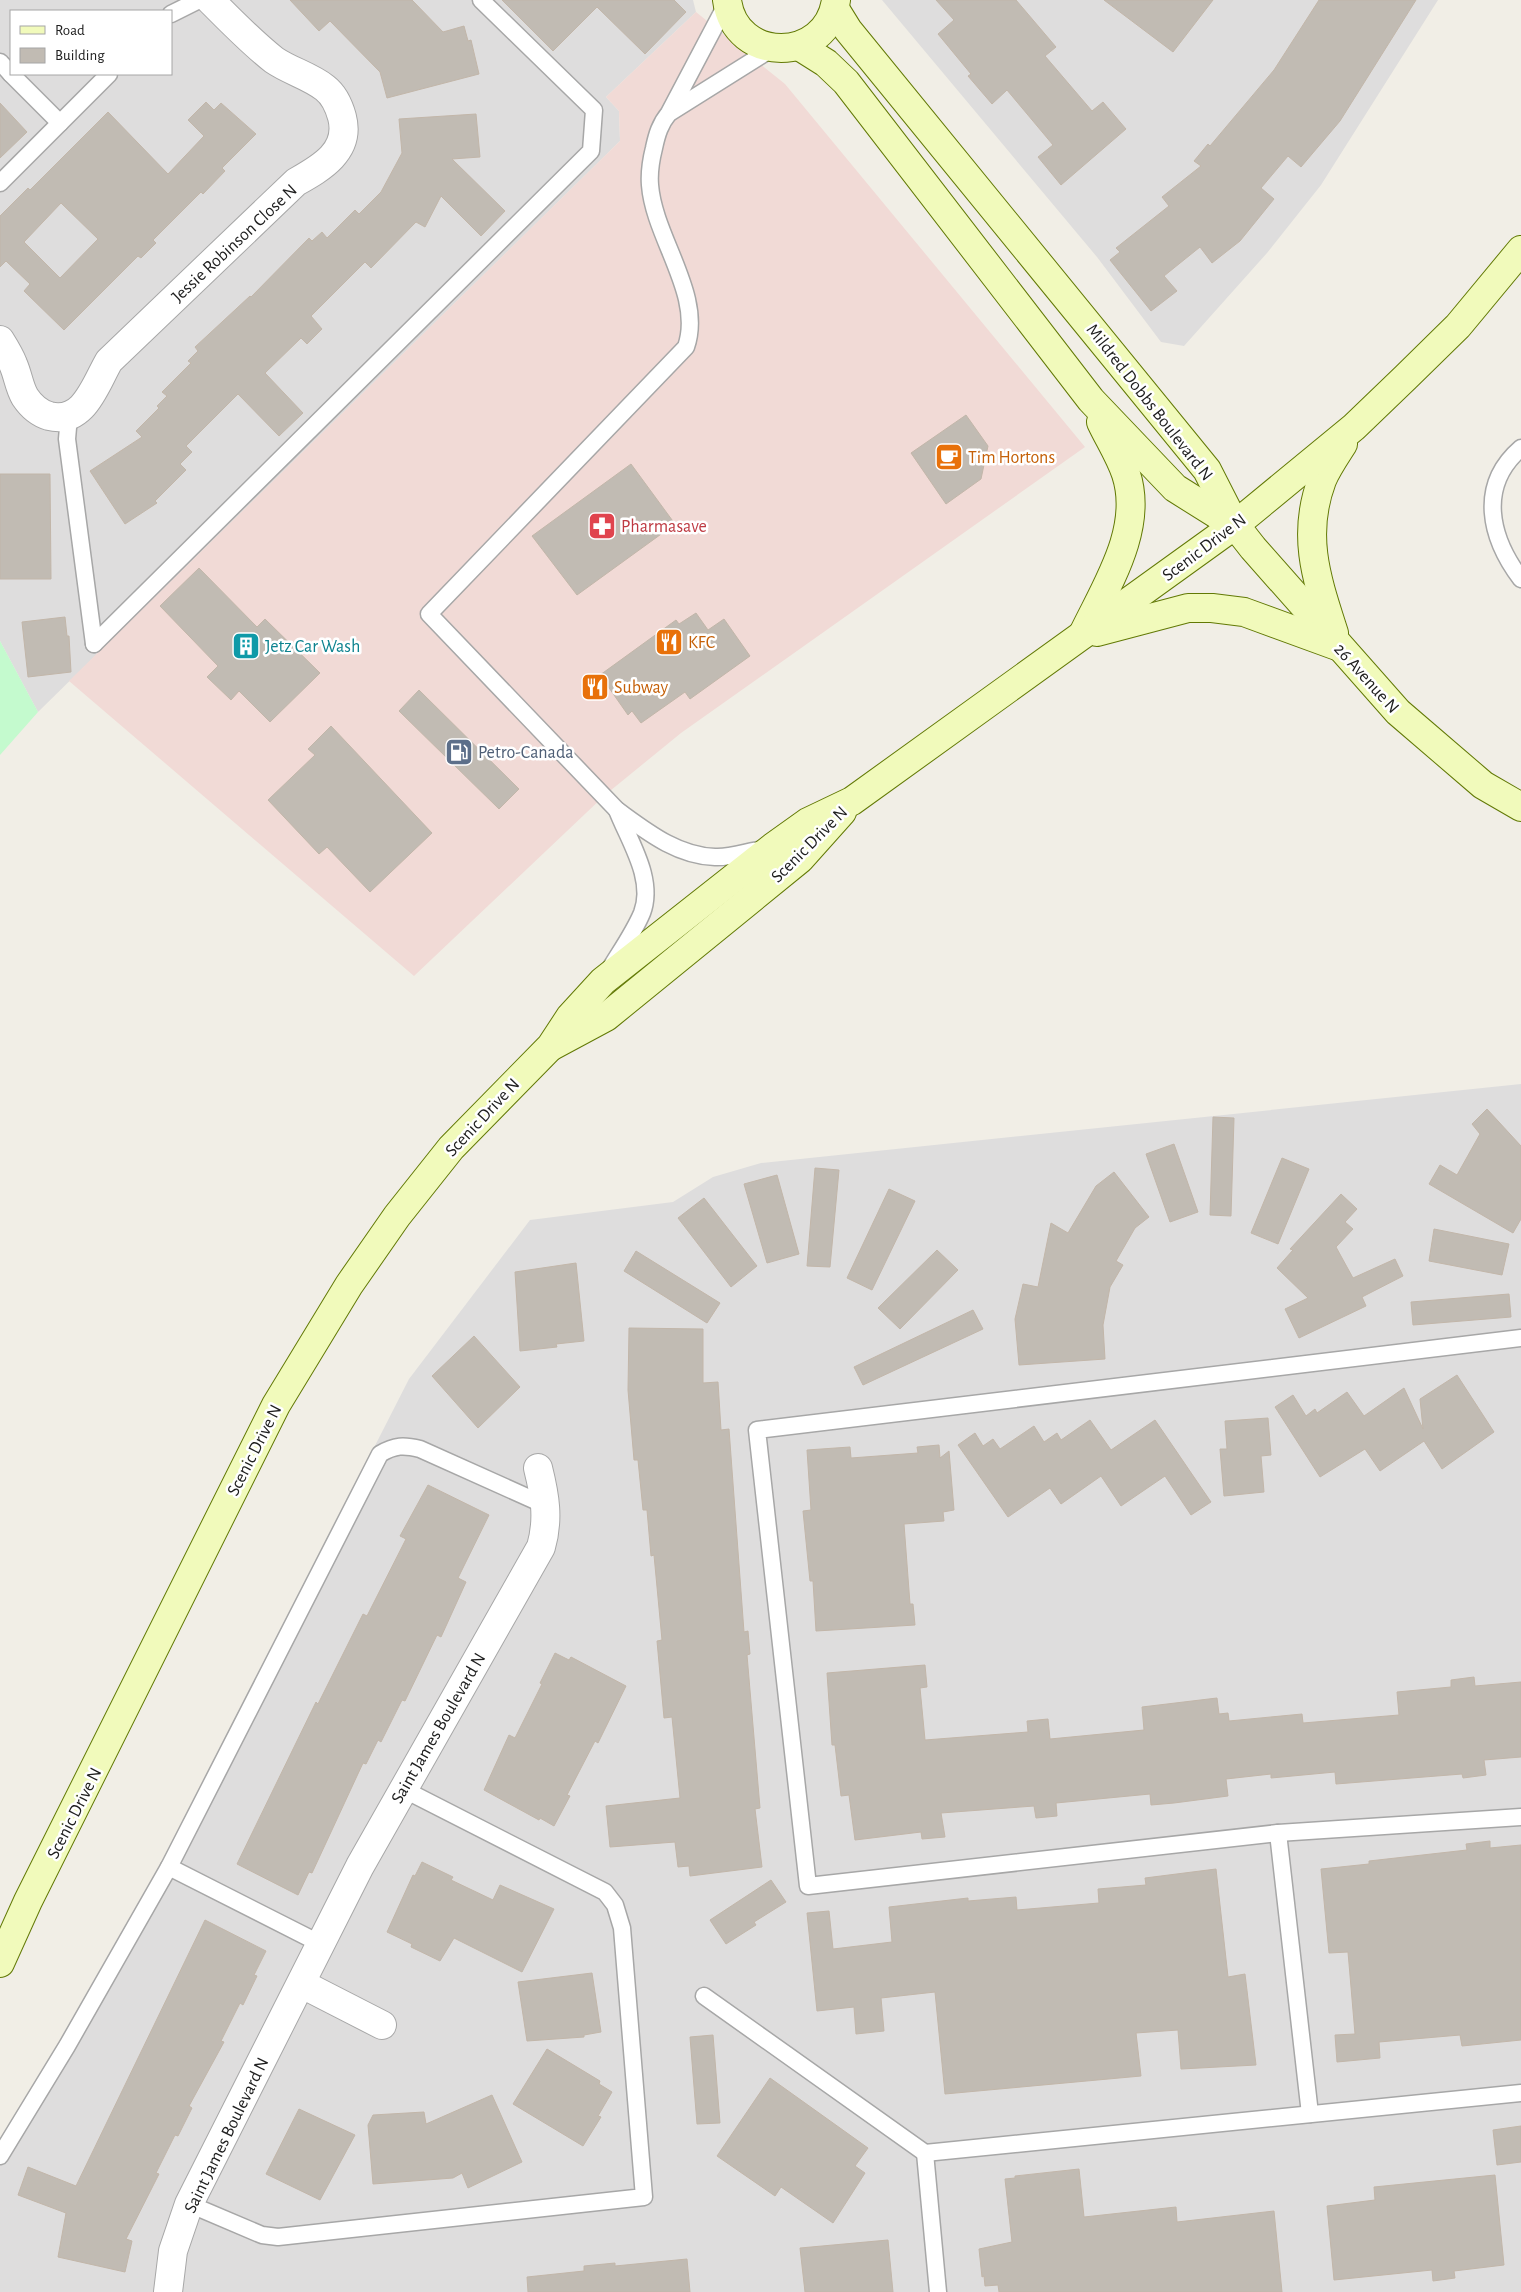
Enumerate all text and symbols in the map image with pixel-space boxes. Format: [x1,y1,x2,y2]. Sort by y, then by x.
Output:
legend [10,10,172,75]
text: Road [55,23,85,38]
text: Building [55,48,105,63]
street label: Jessie Robinson Close N [169,181,301,306]
street label: Mildred Dobbs Boulevard N [1083,321,1216,484]
cafe icon: Tim Hortons [934,442,964,472]
place label: Tim Hortons [968,449,1055,467]
pharmacy icon: Pharmasave [587,511,617,541]
street label: Scenic Drive N [1159,511,1250,585]
place label: Pharmasave [621,518,707,536]
restaurant icon: KFC [654,627,684,657]
building icon: Jetz Car Wash [231,631,261,661]
place label: KFC [688,634,715,652]
place label: Jetz Car Wash [265,638,360,656]
street label: 26 Avenue N [1330,640,1402,717]
restaurant icon: Subway [580,672,610,702]
place label: Subway [614,679,669,697]
fuel station icon: Petro-Canada [444,737,474,767]
place label: Petro-Canada [478,744,574,762]
street label: Scenic Drive N [768,803,851,886]
street label: Scenic Drive N [442,1075,523,1160]
street label: Scenic Drive N [224,1402,286,1499]
street label: Saint James Boulevard N [388,1650,489,1807]
street label: Scenic Drive N [44,1765,106,1862]
street label: Saint James Boulevard N [181,2055,272,2216]

